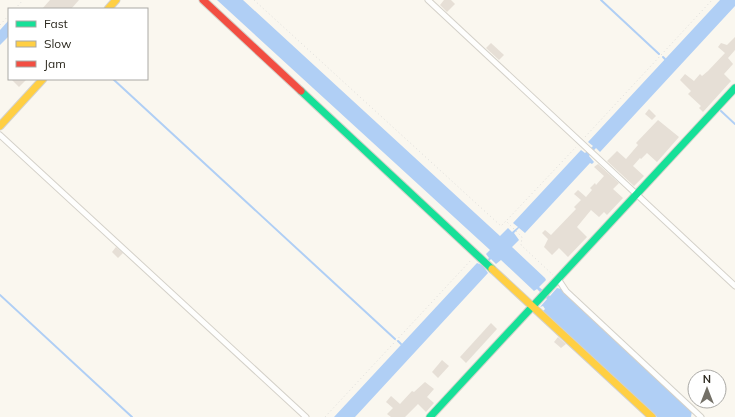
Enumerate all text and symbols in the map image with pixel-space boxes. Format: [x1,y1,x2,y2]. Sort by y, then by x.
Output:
legend [8,8,148,80]
text: Fast [44,16,68,31]
text: Slow [44,36,72,51]
text: Jam [44,56,66,71]
north arrow [687,369,727,409]
text: N [703,372,711,386]

